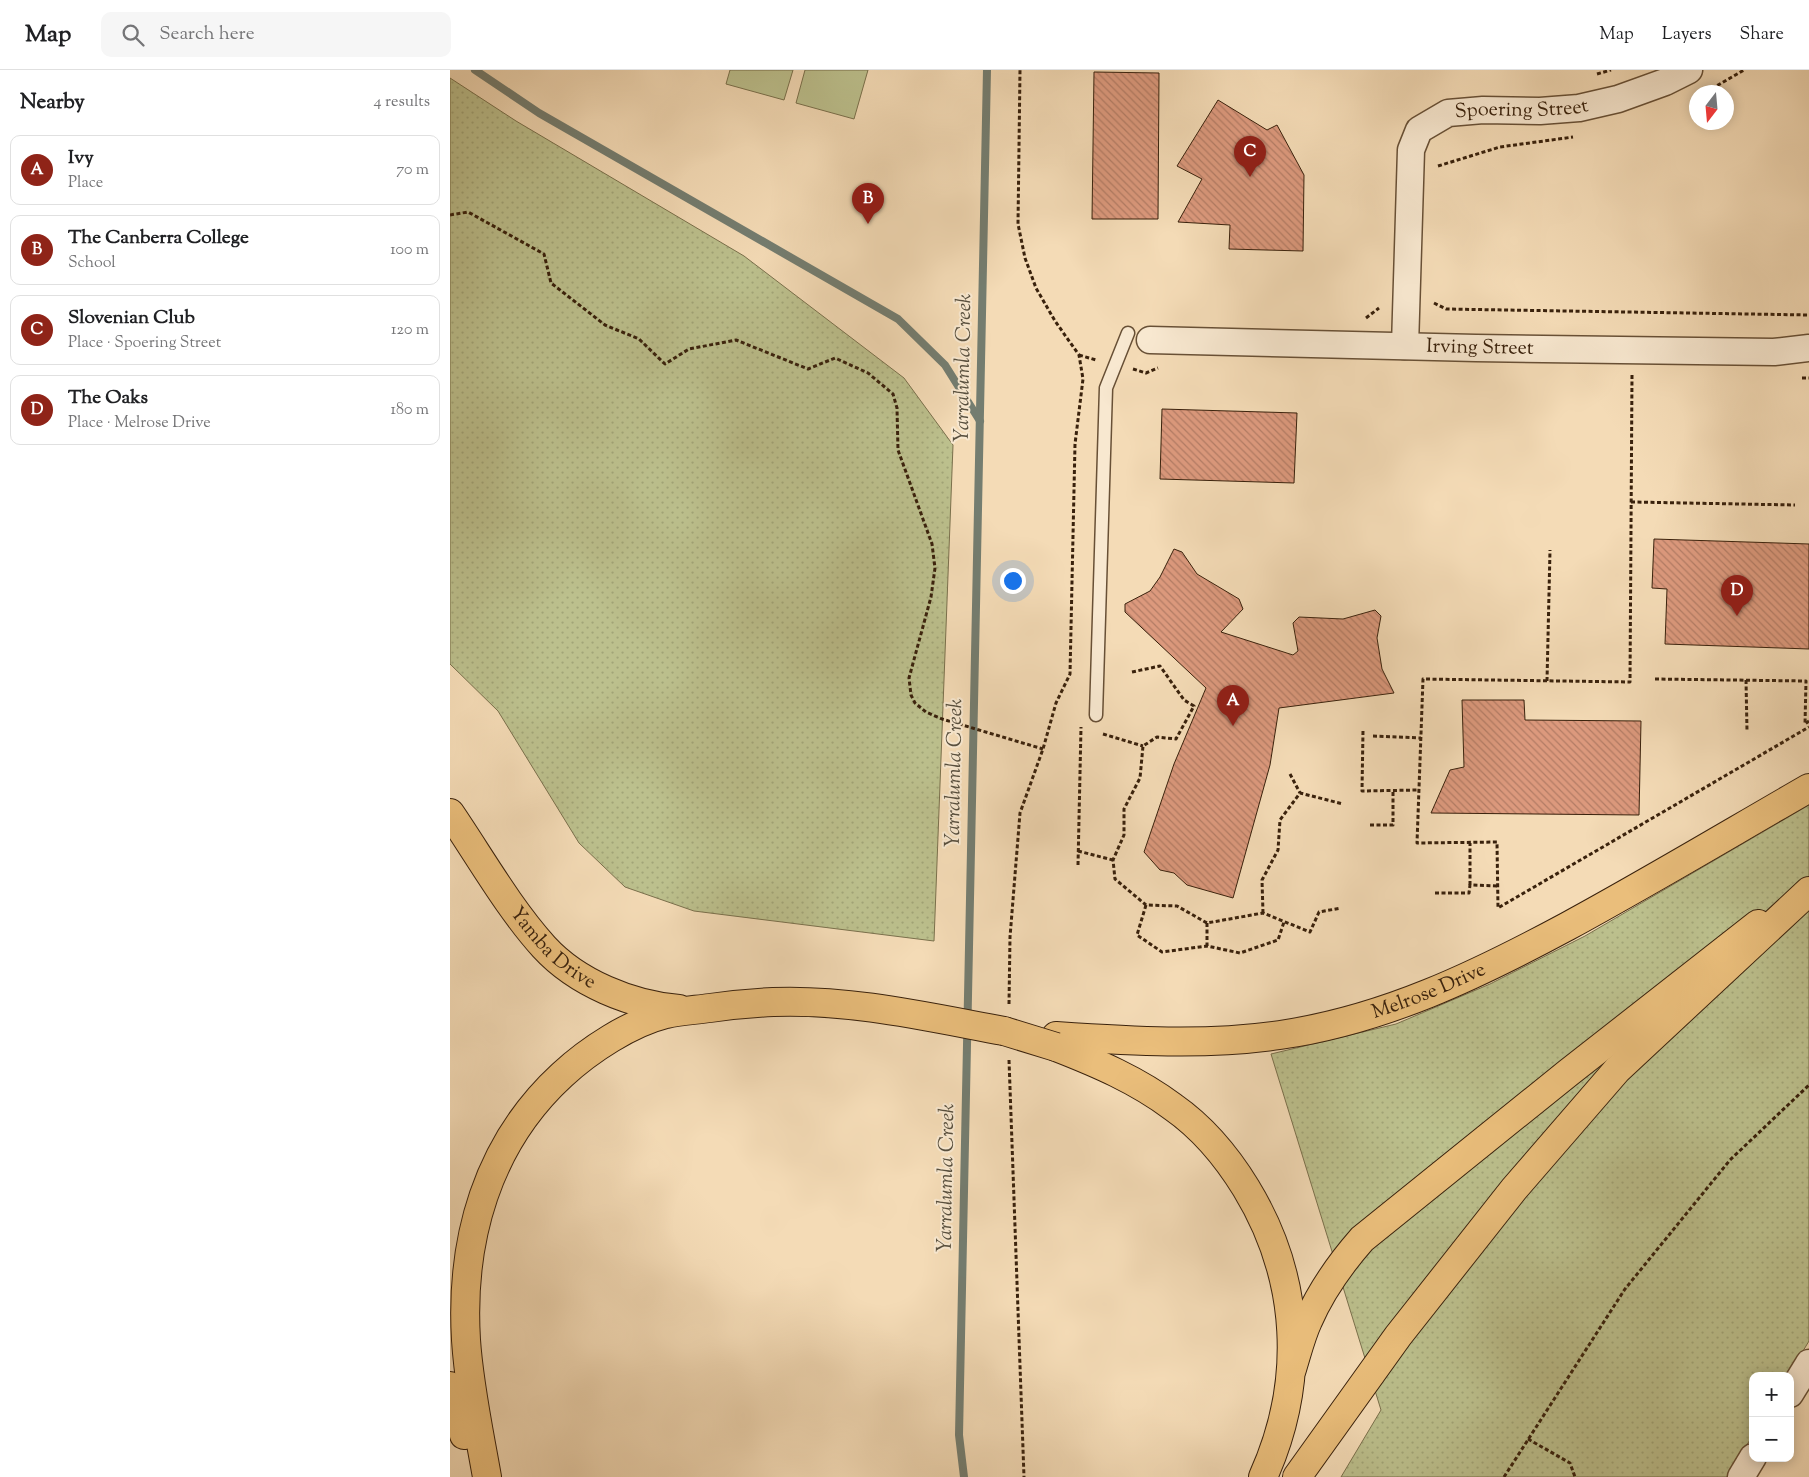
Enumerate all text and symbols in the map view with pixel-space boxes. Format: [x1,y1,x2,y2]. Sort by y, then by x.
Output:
search box [101,12,451,57]
text: Map [25,18,71,52]
icon: search [119,21,147,49]
text: Search here [159,21,255,48]
text: Map [1599,22,1634,48]
text: Layers [1662,22,1712,48]
text: Share [1740,22,1784,48]
north arrow [1689,85,1734,130]
text: Nearby [20,88,85,118]
text: 4 results [374,91,430,114]
street label: Spoering Street [1454,92,1592,127]
pin: C [1234,136,1266,177]
text: Ivy [68,145,94,172]
text: A [31,159,44,182]
text: 70 m [396,159,429,182]
text: Place [68,172,103,195]
pin: B [852,183,884,224]
text: The Canberra College [68,225,249,252]
text: B [32,239,42,262]
text: 100 m [390,239,429,262]
text: School [68,252,116,275]
water label: Yarralumla Creek [948,293,980,443]
text: Slovenian Club [68,305,195,332]
text: C [31,319,43,342]
text: 120 m [391,319,429,342]
text: Place · Spoering Street [68,332,221,355]
street label: Irving Street [1426,332,1534,363]
text: The Oaks [68,385,148,412]
text: D [31,399,43,422]
text: 180 m [390,399,429,422]
text: Place · Melrose Drive [68,412,211,435]
your location [1000,568,1026,594]
pin: D [1721,575,1753,616]
pin: A [1217,685,1249,726]
water label: Yarralumla Creek [939,698,971,848]
street label: Yamba Drive [502,901,601,997]
street label: Melrose Drive [1368,956,1491,1027]
water label: Yarralumla Creek [931,1103,963,1253]
map controls [1749,1372,1794,1462]
button: + [1749,1372,1794,1417]
button: − [1749,1417,1794,1462]

